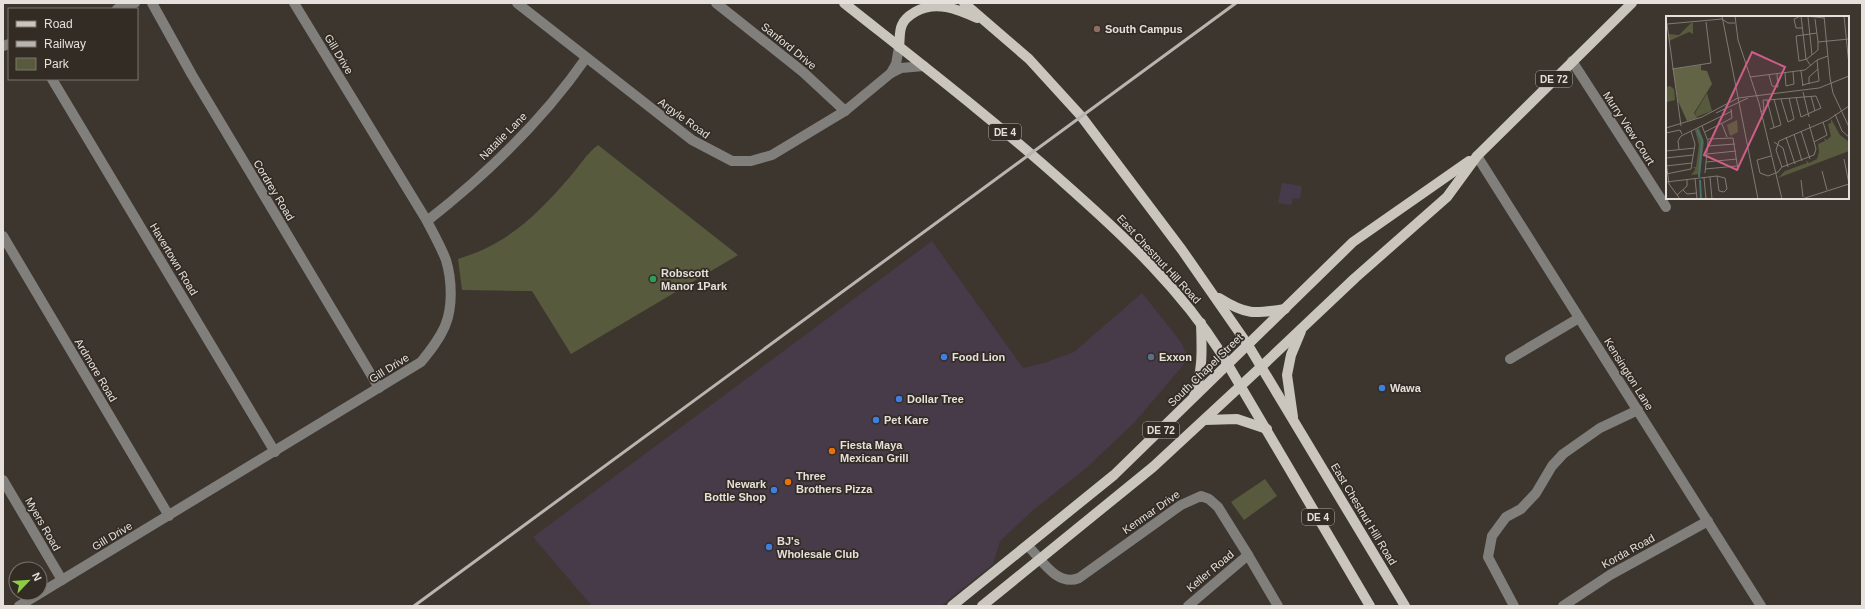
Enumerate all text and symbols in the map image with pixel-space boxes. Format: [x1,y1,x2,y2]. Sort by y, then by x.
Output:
legend [8,8,138,80]
inset map [1666,16,1849,199]
text: Road [44,17,73,31]
street label: Sanford Drive [759,20,819,72]
place label: South Campus [1105,23,1183,35]
marker: South Campus [1092,24,1102,34]
street label: Gill Drive [322,32,356,76]
text: Railway [44,37,86,51]
text: Park [44,57,70,71]
road number: DE 72 [1536,71,1572,87]
street label: Murry View Court [1601,89,1657,167]
street label: Argyle Road [656,95,712,141]
street label: Natalie Lane [477,110,529,162]
road number: DE 4 [989,124,1021,140]
street label: Cordrey Road [251,158,297,222]
street label: East Chestnut Hill Road [1115,212,1203,306]
street label: Havertown Road [148,221,200,297]
place label: Robscott Manor 1Park [661,267,728,292]
marker: Robscott Manor 1Park [648,274,658,284]
street label: South Chapel Street [1165,331,1245,409]
street label: Ardmore Road [72,336,120,404]
street label: Kensington Lane [1602,336,1656,412]
street label: Gill Drive [367,351,411,385]
place label: Food Lion [952,351,1005,363]
place label: Exxon [1159,351,1192,363]
marker: Food Lion [939,352,949,362]
marker: Exxon [1146,352,1156,362]
place label: Wawa [1390,382,1422,394]
marker: Wawa [1377,383,1387,393]
place label: Dollar Tree [907,393,964,405]
marker: Dollar Tree [894,394,904,404]
place label: Pet Kare [884,414,929,426]
marker: Pet Kare [871,415,881,425]
road number: DE 72 [1143,422,1179,438]
place label: Fiesta Maya Mexican Grill [840,439,908,464]
marker: Fiesta Maya Mexican Grill [827,446,837,456]
street label: East Chestnut Hill Road [1329,461,1399,567]
place label: Three Brothers Pizza [796,470,873,495]
marker: Three Brothers Pizza [783,477,793,487]
place label: Newark Bottle Shop [704,478,767,503]
marker: Newark Bottle Shop [769,485,779,495]
street label: Kenmar Drive [1120,488,1182,536]
street label: Myers Road [23,495,63,553]
road number: DE 4 [1302,509,1334,525]
street label: Gill Drive [90,519,134,553]
street label: Korda Road [1599,532,1657,570]
place label: BJ's Wholesale Club [777,535,859,560]
marker: BJ's Wholesale Club [764,542,774,552]
street label: Keller Road [1184,548,1236,594]
north arrow [8,561,48,601]
text: N [30,571,44,583]

